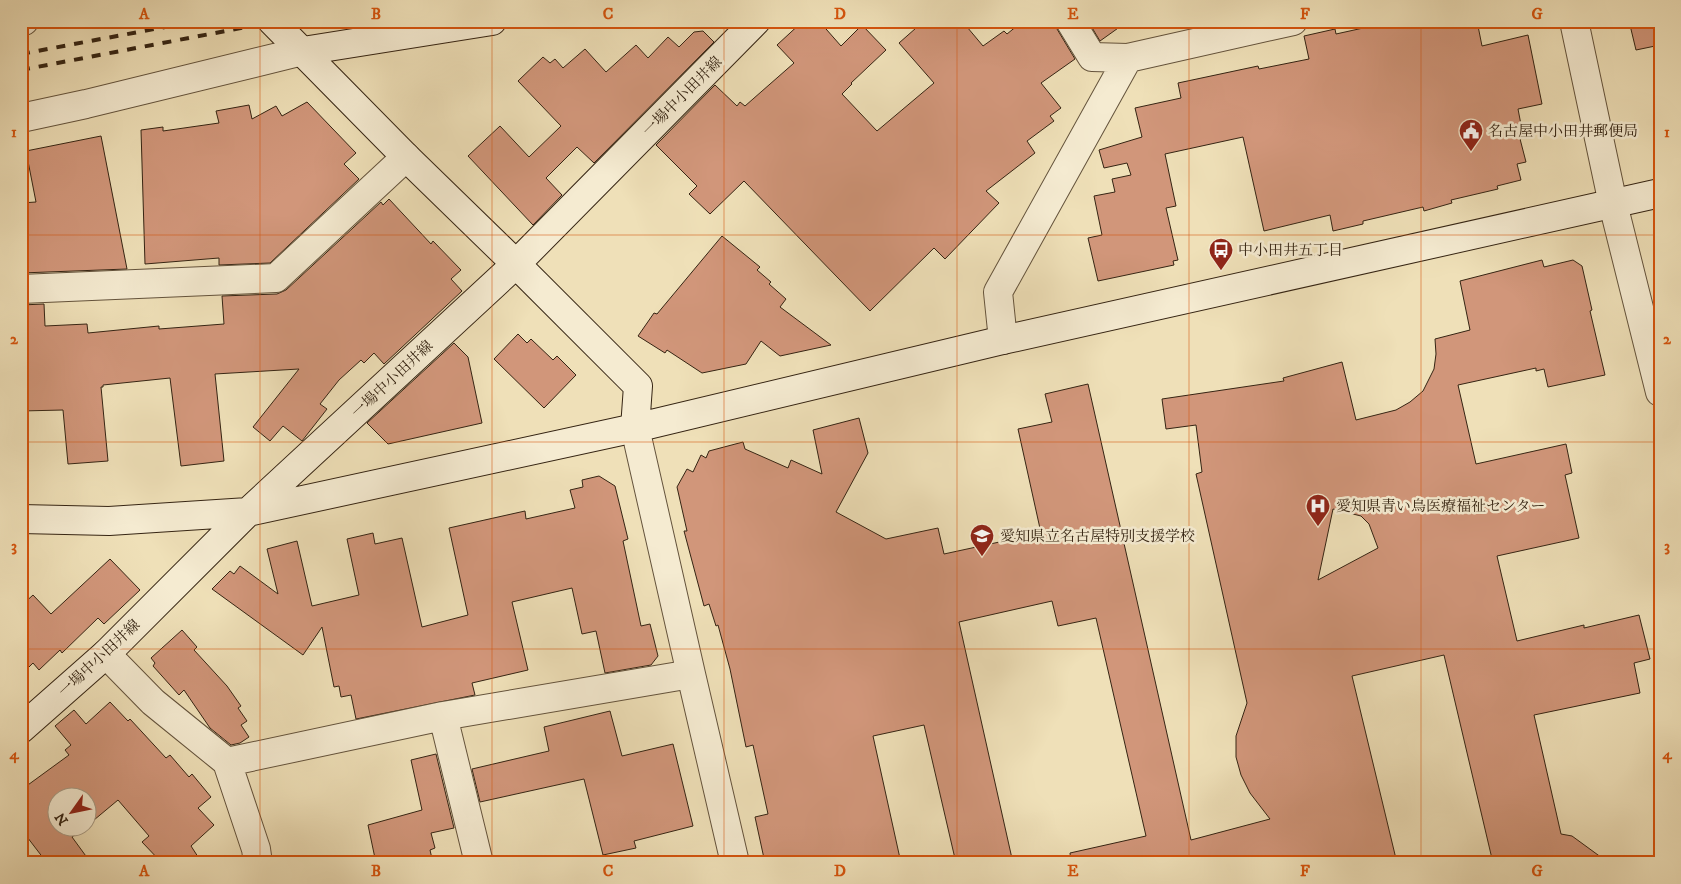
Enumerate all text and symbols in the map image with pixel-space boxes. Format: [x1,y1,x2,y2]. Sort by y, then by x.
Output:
text: A [138,4,150,24]
text: B [371,4,381,24]
text: C [603,4,613,24]
text: D [834,4,846,24]
text: E [1067,4,1079,24]
text: F [1300,4,1310,24]
text: G [1531,4,1543,24]
street label: 一場中小田井線 [639,53,726,140]
public building icon: 名古屋中小田井郵便局 [1458,118,1484,152]
text: 1 [11,122,17,142]
place label: 名古屋中小田井郵便局 [1488,122,1638,141]
text: 1 [1664,122,1670,142]
bus stop icon: 中小田井五丁目 [1208,237,1234,271]
place label: 中小田井五丁目 [1238,241,1343,260]
text: 2 [10,329,19,349]
text: 2 [1663,329,1672,349]
street label: 一場中小田井線 [347,337,437,422]
hospital icon: 愛知県青い鳥医療福祉センター [1305,493,1331,527]
place label: 愛知県青い鳥医療福祉センター [1336,497,1545,516]
school or university icon: 愛知県立名古屋特別支援学校 [969,523,995,557]
place label: 愛知県立名古屋特別支援学校 [1000,527,1195,546]
text: 3 [11,536,17,556]
text: 3 [1664,536,1670,556]
street label: 一場中小田井線 [54,616,144,701]
text: 4 [8,744,19,764]
text: 4 [1661,744,1672,764]
north arrow [48,786,98,836]
text: N [51,808,73,828]
text: A [138,861,150,881]
text: B [371,861,381,881]
text: C [603,861,613,881]
text: D [834,861,846,881]
text: E [1067,861,1079,881]
text: F [1300,861,1310,881]
text: G [1531,861,1543,881]

